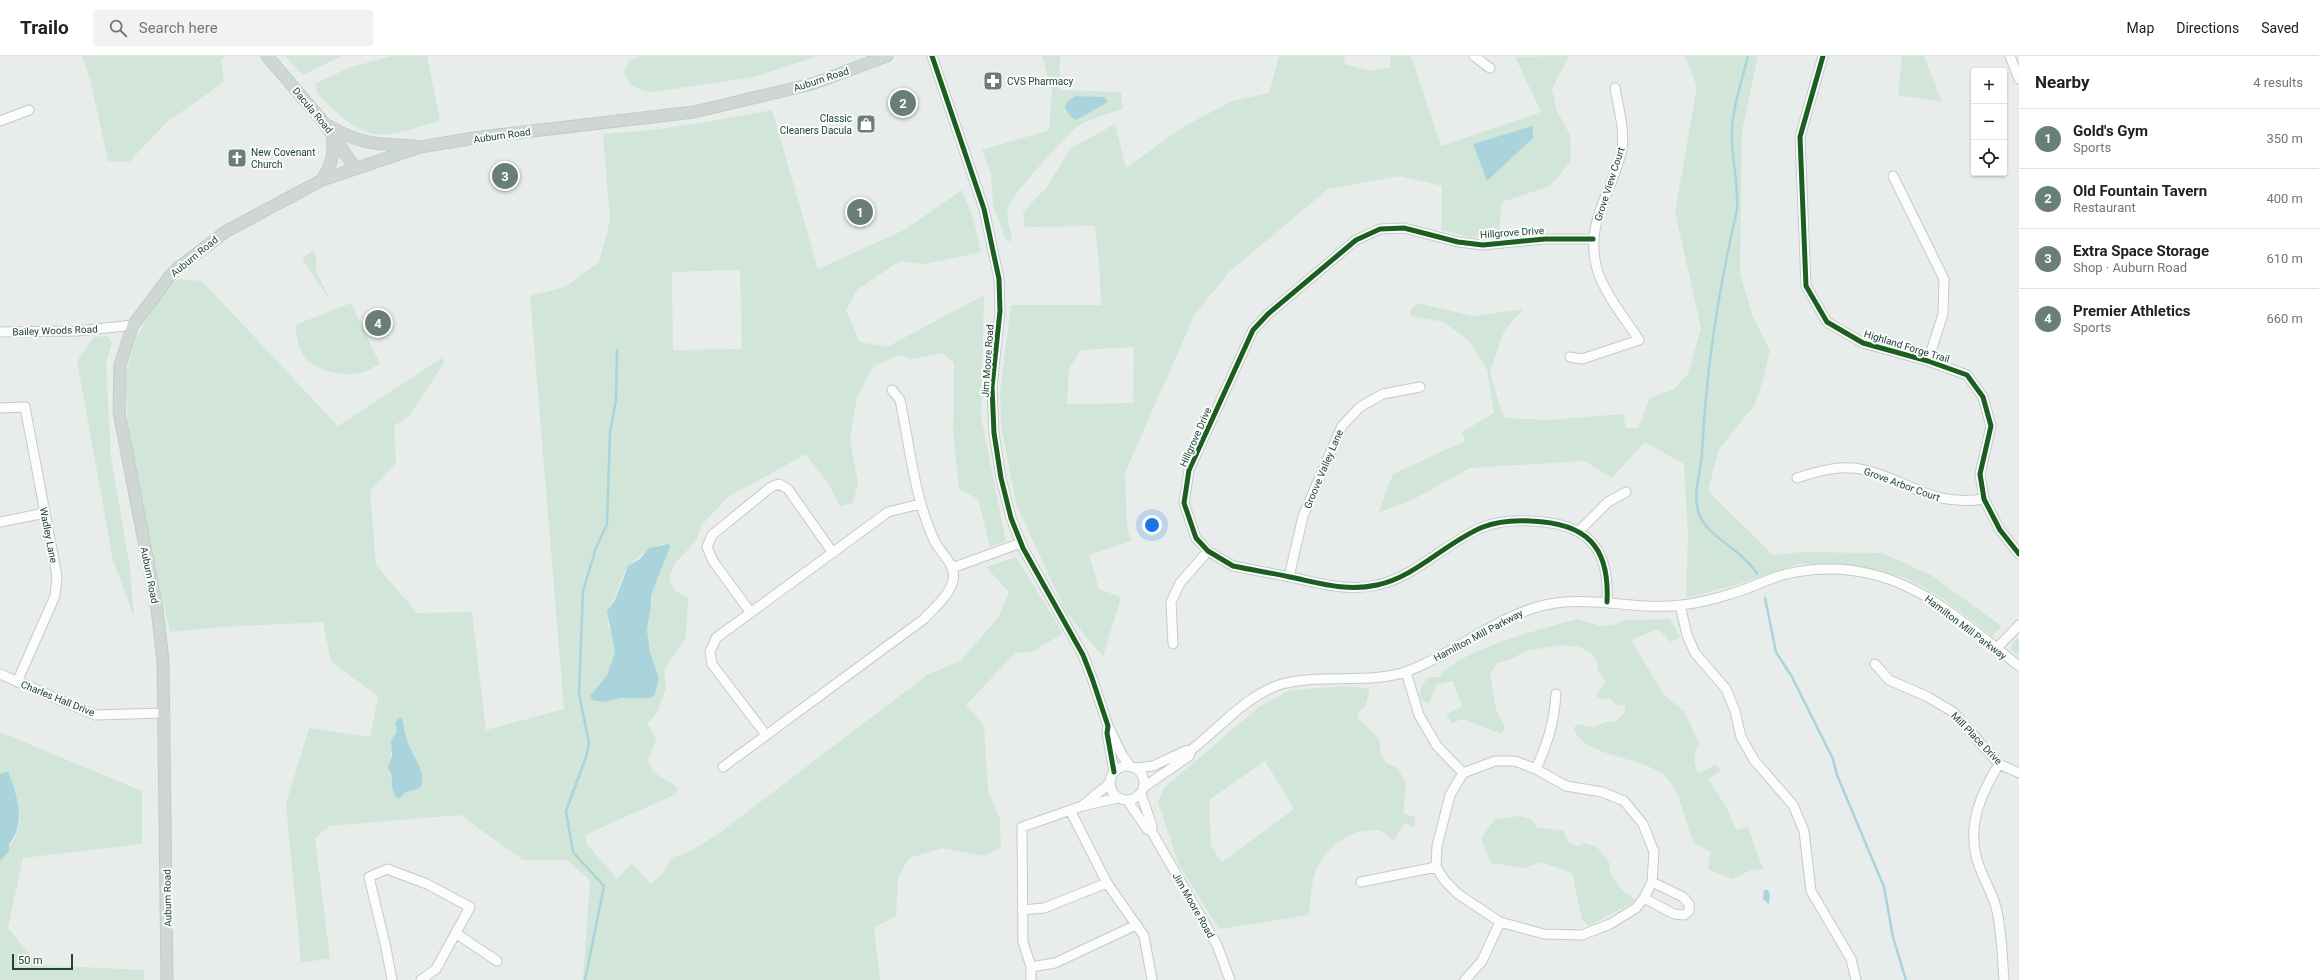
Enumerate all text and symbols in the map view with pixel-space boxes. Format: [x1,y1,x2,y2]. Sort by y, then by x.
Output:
search box [93,10,373,46]
text: Trailo [20,16,69,39]
icon: search [107,17,129,39]
text: Search here [139,19,218,37]
text: Map [2127,20,2154,36]
text: Directions [2176,20,2239,36]
text: Saved [2261,20,2299,36]
street label: Auburn Road [792,65,850,94]
map controls [1971,68,2007,176]
button: + [1971,68,2007,104]
pharmacy icon: CVS Pharmacy [982,70,1004,92]
text: Nearby [2035,72,2090,92]
text: 4 results [2253,75,2303,90]
place label: CVS Pharmacy [1007,76,1073,87]
street label: Dacula Road [290,85,335,135]
pin: 2 [890,88,916,118]
button: − [1971,104,2007,140]
place label: Classic Cleaners Dacula [780,113,852,136]
shop icon: Classic Cleaners Dacula [855,113,877,135]
text: Gold's Gym [2073,122,2148,140]
street label: Auburn Road [473,126,531,145]
text: 1 [2044,131,2052,146]
text: 350 m [2266,131,2303,146]
button: locate [1971,140,2007,176]
text: Sports [2073,140,2111,155]
street label: Grove View Court [1592,146,1627,222]
church icon: New Covenant Church [226,147,248,169]
place label: New Covenant Church [251,147,315,170]
pin: 3 [492,161,518,191]
text: Old Fountain Tavern [2073,182,2207,200]
text: 2 [2044,191,2052,206]
text: 400 m [2266,191,2303,206]
pin: 1 [847,197,873,227]
text: Restaurant [2073,200,2136,215]
street label: Hillgrove Drive [1480,225,1544,240]
street label: Auburn Road [169,234,220,279]
text: Extra Space Storage [2073,242,2209,260]
text: 3 [2044,251,2052,266]
text: 610 m [2266,251,2303,266]
text: Shop · Auburn Road [2073,260,2187,275]
text: Premier Athletics [2073,302,2190,320]
pin: 4 [365,308,391,338]
text: 4 [2044,311,2052,326]
text: 660 m [2266,311,2303,326]
text: Sports [2073,320,2111,335]
street label: Bailey Woods Road [12,324,98,337]
street label: Jim Moore Road [979,324,996,398]
street label: Highland Forge Trail [1863,328,1951,365]
street label: Hillgrove Drive [1177,406,1213,469]
street label: Groove Valley Lane [1302,428,1345,510]
street label: Grove Arbor Court [1862,466,1941,503]
street label: Wadley Lane [38,506,59,564]
your location [1142,515,1162,535]
street label: Auburn Road [139,546,160,604]
street label: Hamilton Mill Parkway [1923,593,2009,662]
street label: Hamilton Mill Parkway [1432,607,1525,664]
street label: Charles Hall Drive [19,679,96,718]
street label: Mill Place Drive [1949,710,2004,767]
street label: Auburn Road [161,869,174,927]
street label: Jim Moore Road [1170,871,1217,940]
scale bar [12,952,73,971]
text: 50 m [18,954,43,967]

